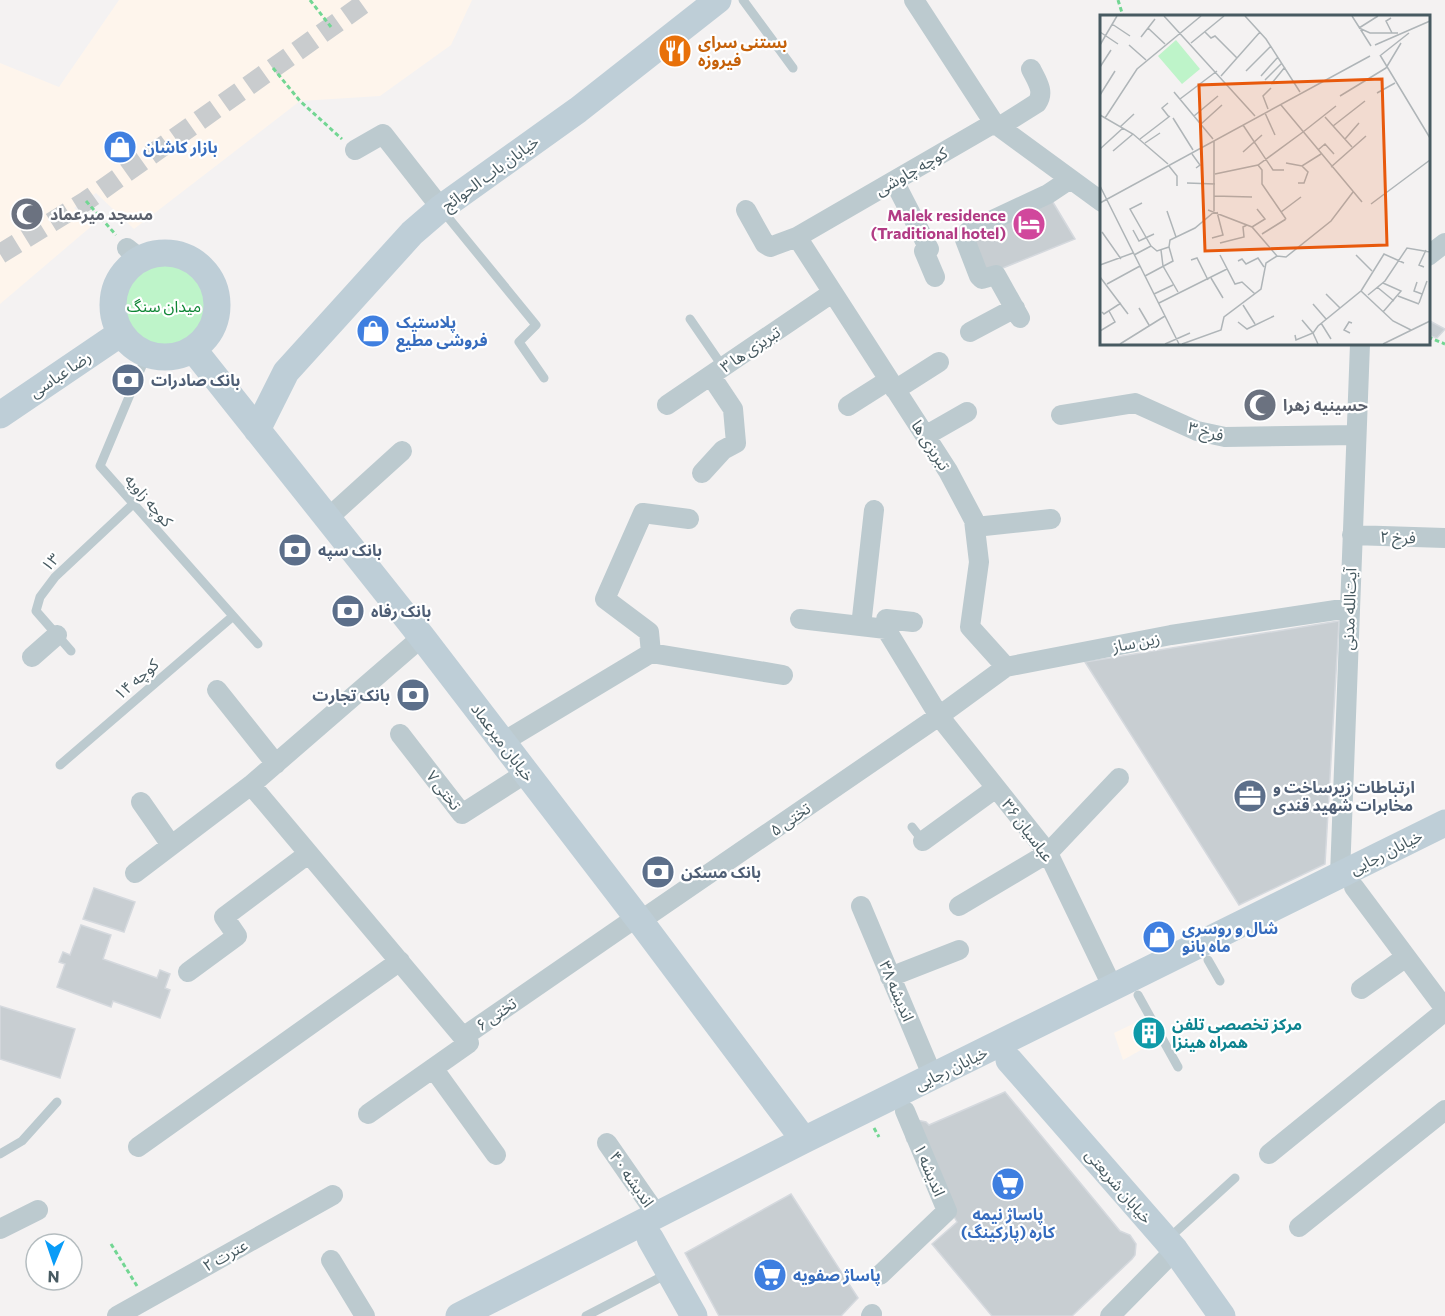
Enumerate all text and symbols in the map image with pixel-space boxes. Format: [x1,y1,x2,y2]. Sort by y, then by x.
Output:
inset map [1100,15,1430,345]
place label: بستنی سرای فیروزه [698,32,787,70]
restaurant icon: بستنی سرای فیروزه [657,33,693,69]
shop icon: بازار کاشان [102,129,138,165]
street label: خیابان باب الحوائج [438,131,544,217]
place label: بازار کاشان [143,137,218,157]
street label: کوچه چاوشی [871,142,951,201]
mosque icon: مسجد میرعماد [9,196,45,232]
place label: مسجد میرعماد [50,204,153,224]
place label: Malek residence (Traditional hotel) [871,205,1006,242]
hotel icon: Malek residence (Traditional hotel) [1011,206,1047,242]
park label: میدان سنگ [127,296,201,316]
place label: پلاستیک فروشی مطیع [396,312,487,353]
shop icon: پلاستیک فروشی مطیع [355,313,391,349]
street label: تبریزی ها ۳ [716,321,784,376]
street label: رضا عباسی [25,346,95,402]
bank icon: بانک صادرات [110,362,146,398]
place label: بانک صادرات [151,370,240,390]
mosque icon: حسینیه زهرا [1242,387,1278,423]
place label: حسینیه زهرا [1283,395,1368,415]
street label: تبریزی ها [907,416,955,474]
street label: فرخ ۳ [1185,417,1226,448]
street label: کوچه زاویه [120,470,178,531]
street label: فرخ ۲ [1380,526,1416,551]
bank icon: بانک سپه [277,532,313,568]
place label: بانک سپه [318,540,382,561]
street label: ۱۳ [36,548,63,575]
street label: آیت‌الله مدنی [1338,566,1360,651]
bank icon: بانک رفاه [330,593,366,629]
place label: بانک رفاه [371,601,431,621]
street label: زین ساز [1110,628,1161,657]
street label: کوچه ۱۴ [110,654,163,705]
bank icon: بانک تجارت [395,677,431,713]
place label: بانک تجارت [312,685,390,705]
street label: خیابان میرعماد [467,699,539,785]
street label: تختی ۷ [422,766,466,814]
place label: ارتباطات زیرساخت و مخابرات شهید قندی [1273,777,1415,815]
office icon: ارتباطات زیرساخت و مخابرات شهید قندی [1232,778,1268,814]
street label: عباسیان ۳۶ [998,795,1058,865]
street label: تختی ۵ [766,798,814,840]
street label: خیابان رجایی [1346,825,1426,879]
bank icon: بانک مسکن [640,854,676,890]
place label: بانک مسکن [681,862,761,882]
place label: شال و روسری ماه بانو [1182,918,1278,956]
shop icon: شال و روسری ماه بانو [1141,919,1177,955]
street label: اندیشه ۳۸ [876,958,919,1024]
street label: تختی ۶ [472,993,520,1035]
place label: مرکز تخصصی تلفن همراه هینزا [1172,1014,1302,1052]
building icon: مرکز تخصصی تلفن همراه هینزا [1131,1015,1167,1051]
street label: خیابان رجایی [911,1042,991,1094]
street label: اندیشه ۱ [911,1141,950,1199]
street label: خیابان شریعتی [1081,1145,1157,1227]
street label: اندیشه ۴۰ [606,1147,659,1210]
supermarket icon: پاساژ نیمه کاره (پارکینگ) [990,1166,1026,1202]
place label: پاساژ نیمه کاره (پارکینگ) [961,1204,1056,1243]
north arrow [24,1232,84,1292]
street label: عترت ۲ [199,1235,251,1275]
supermarket icon: پاساژ صفویه [752,1257,788,1293]
place label: پاساژ صفویه [793,1265,881,1286]
text: N [47,1268,60,1287]

